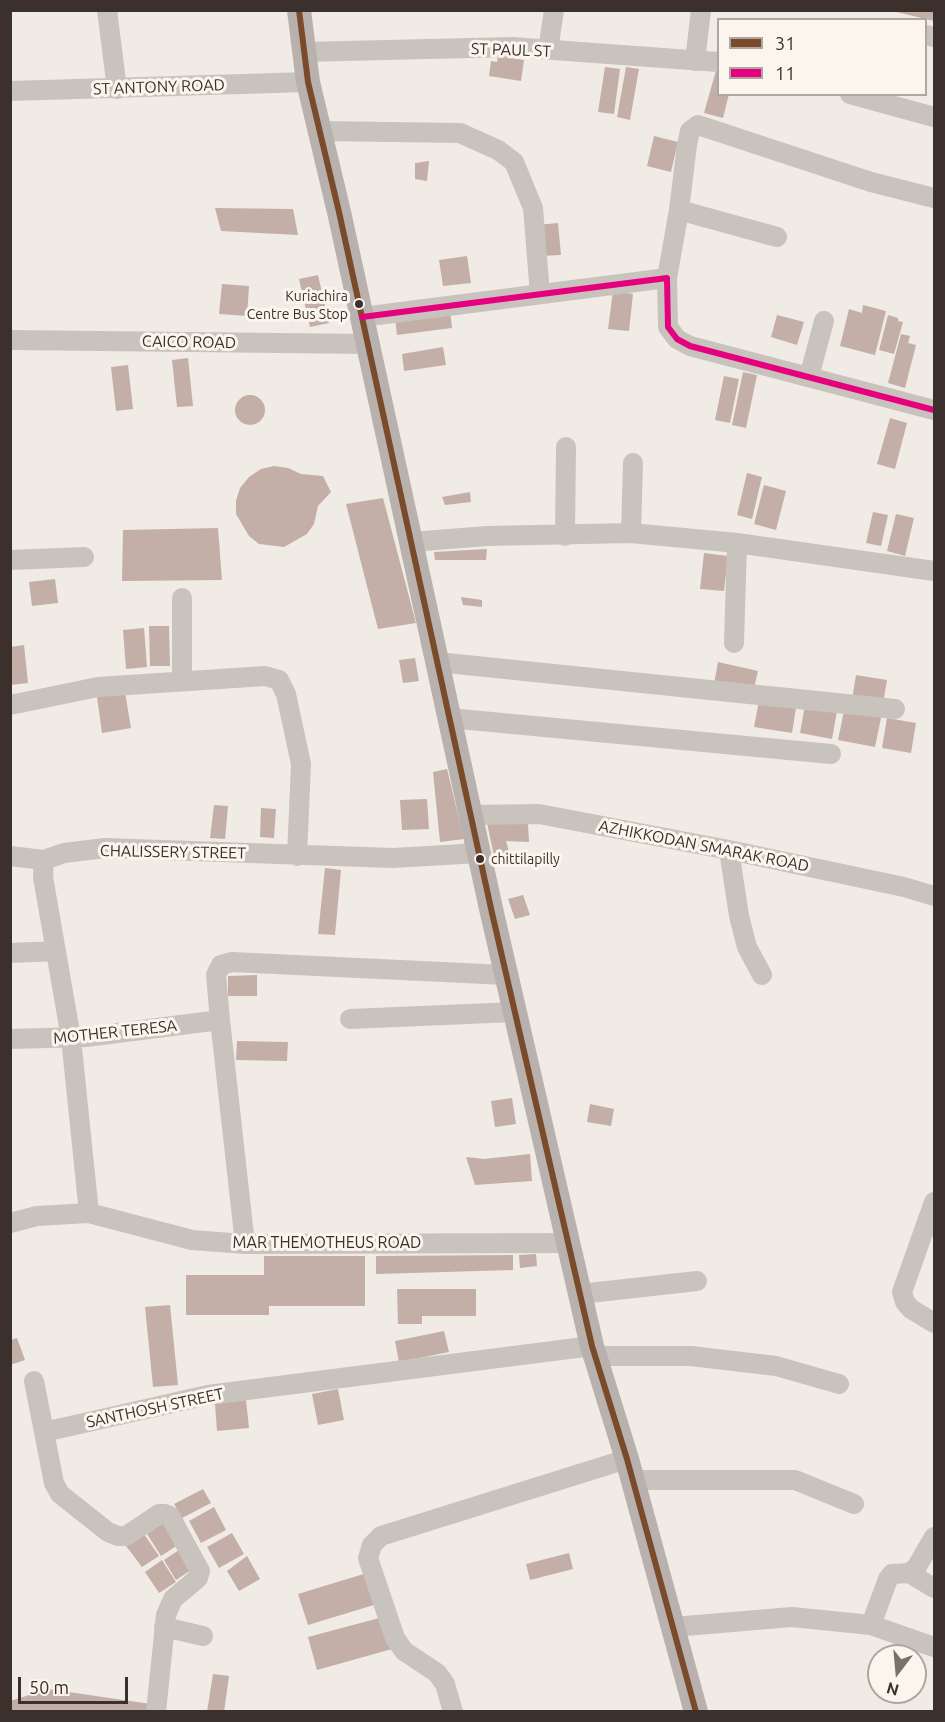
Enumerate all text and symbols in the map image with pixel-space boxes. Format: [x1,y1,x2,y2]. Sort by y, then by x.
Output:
legend [717,18,927,96]
text: 31 [775,33,795,53]
street label: ST PAUL ST [471,39,551,61]
text: 11 [775,63,795,83]
street label: ST ANTONY ROAD [93,75,225,99]
place label: Kuriachira Centre Bus Stop [247,288,348,320]
marker: Kuriachira Centre Bus Stop [353,298,365,310]
street label: CAICO ROAD [142,332,236,352]
street label: AZHIKKODAN SMARAK ROAD [597,816,811,876]
street label: CHALISSERY STREET [100,841,246,863]
place label: chittilapilly [491,851,560,867]
marker: chittilapilly [474,853,486,865]
street label: MOTHER TERESA [52,1016,178,1048]
street label: MAR THEMOTHEUS ROAD [233,1233,421,1253]
street label: SANTHOSH STREET [85,1384,225,1432]
north arrow [867,1644,927,1704]
scale bar [21,1665,130,1703]
text: 50 m [29,1677,69,1697]
text: N [884,1679,901,1700]

